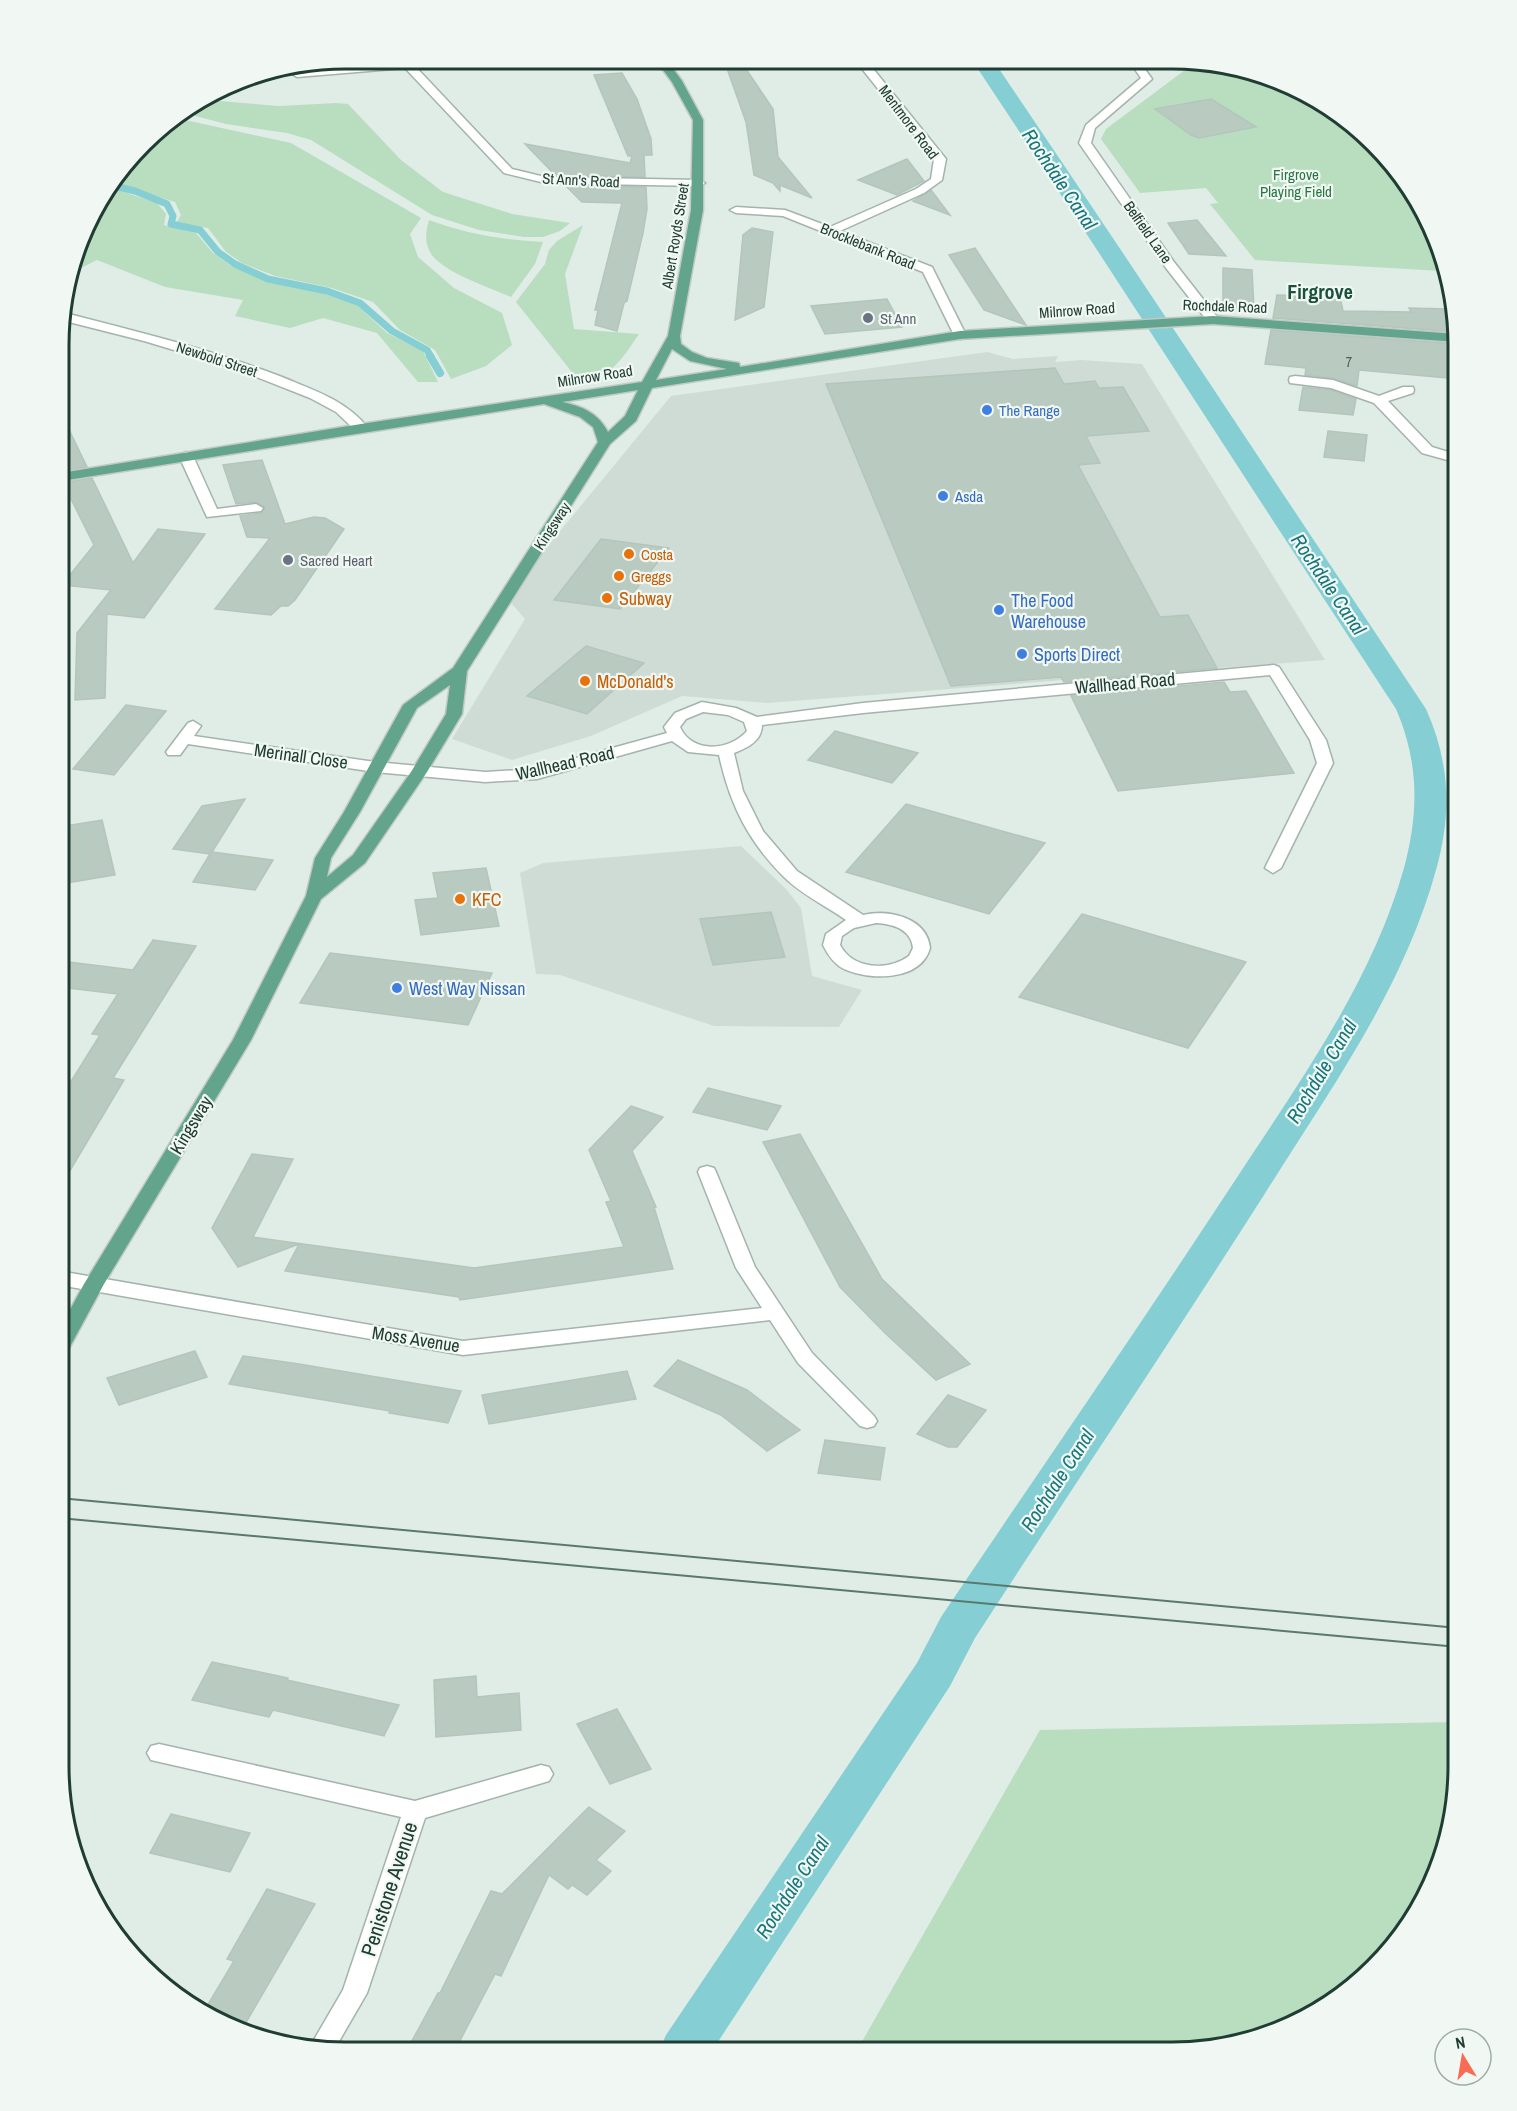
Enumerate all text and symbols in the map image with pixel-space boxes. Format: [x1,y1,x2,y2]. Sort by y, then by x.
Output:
street label: Mentmore Road [874,80,944,164]
water label: Rochdale Canal [1016,123,1104,235]
park label: Firgrove Playing Field [1260,164,1332,202]
street label: St Ann's Road [542,167,620,193]
street label: Albert Royds Street [656,181,694,291]
street label: Belfield Lane [1119,197,1177,268]
street label: Brocklebank Road [817,217,919,275]
district label: Firgrove [1287,278,1353,305]
street label: Rochdale Road [1182,294,1268,318]
street label: Milnrow Road [1038,297,1116,323]
place label: St Ann [880,308,916,329]
marker: St Ann [861,311,875,325]
street label: Newbold Street [174,336,261,382]
house number: 7 [1346,353,1352,371]
street label: Milnrow Road [556,360,634,392]
place label: The Range [999,400,1060,421]
marker: The Range [980,403,994,417]
place label: Asda [954,486,983,507]
marker: Asda [936,489,950,503]
street label: Kingsway [529,497,576,554]
water label: Rochdale Canal [1285,528,1373,640]
place label: Costa [641,544,673,565]
marker: Costa [622,547,636,561]
place label: Sacred Heart [300,550,373,571]
marker: Sacred Heart [281,553,295,567]
place label: Greggs [631,566,671,587]
marker: Greggs [612,569,626,583]
place label: Subway [619,586,672,611]
place label: The Food Warehouse [1011,588,1086,634]
marker: Subway [600,591,614,605]
marker: The Food Warehouse [992,603,1006,617]
place label: Sports Direct [1034,642,1120,667]
marker: Sports Direct [1015,647,1029,661]
street label: Wallhead Road [1074,666,1176,700]
place label: McDonald's [597,669,674,694]
marker: McDonald's [578,674,592,688]
street label: Merinall Close [253,737,349,775]
street label: Wallhead Road [513,740,617,786]
place label: KFC [472,887,502,912]
marker: KFC [453,892,467,906]
place label: West Way Nissan [409,976,526,1001]
marker: West Way Nissan [390,981,404,995]
water label: Rochdale Canal [1279,1014,1363,1128]
street label: Kingsway [164,1091,219,1159]
street label: Moss Avenue [370,1320,462,1358]
water label: Rochdale Canal [1014,1423,1100,1536]
street label: Penistone Avenue [354,1818,424,1960]
water label: Rochdale Canal [749,1830,835,1943]
north arrow [1433,2027,1493,2087]
text: N [1453,2031,1467,2054]

